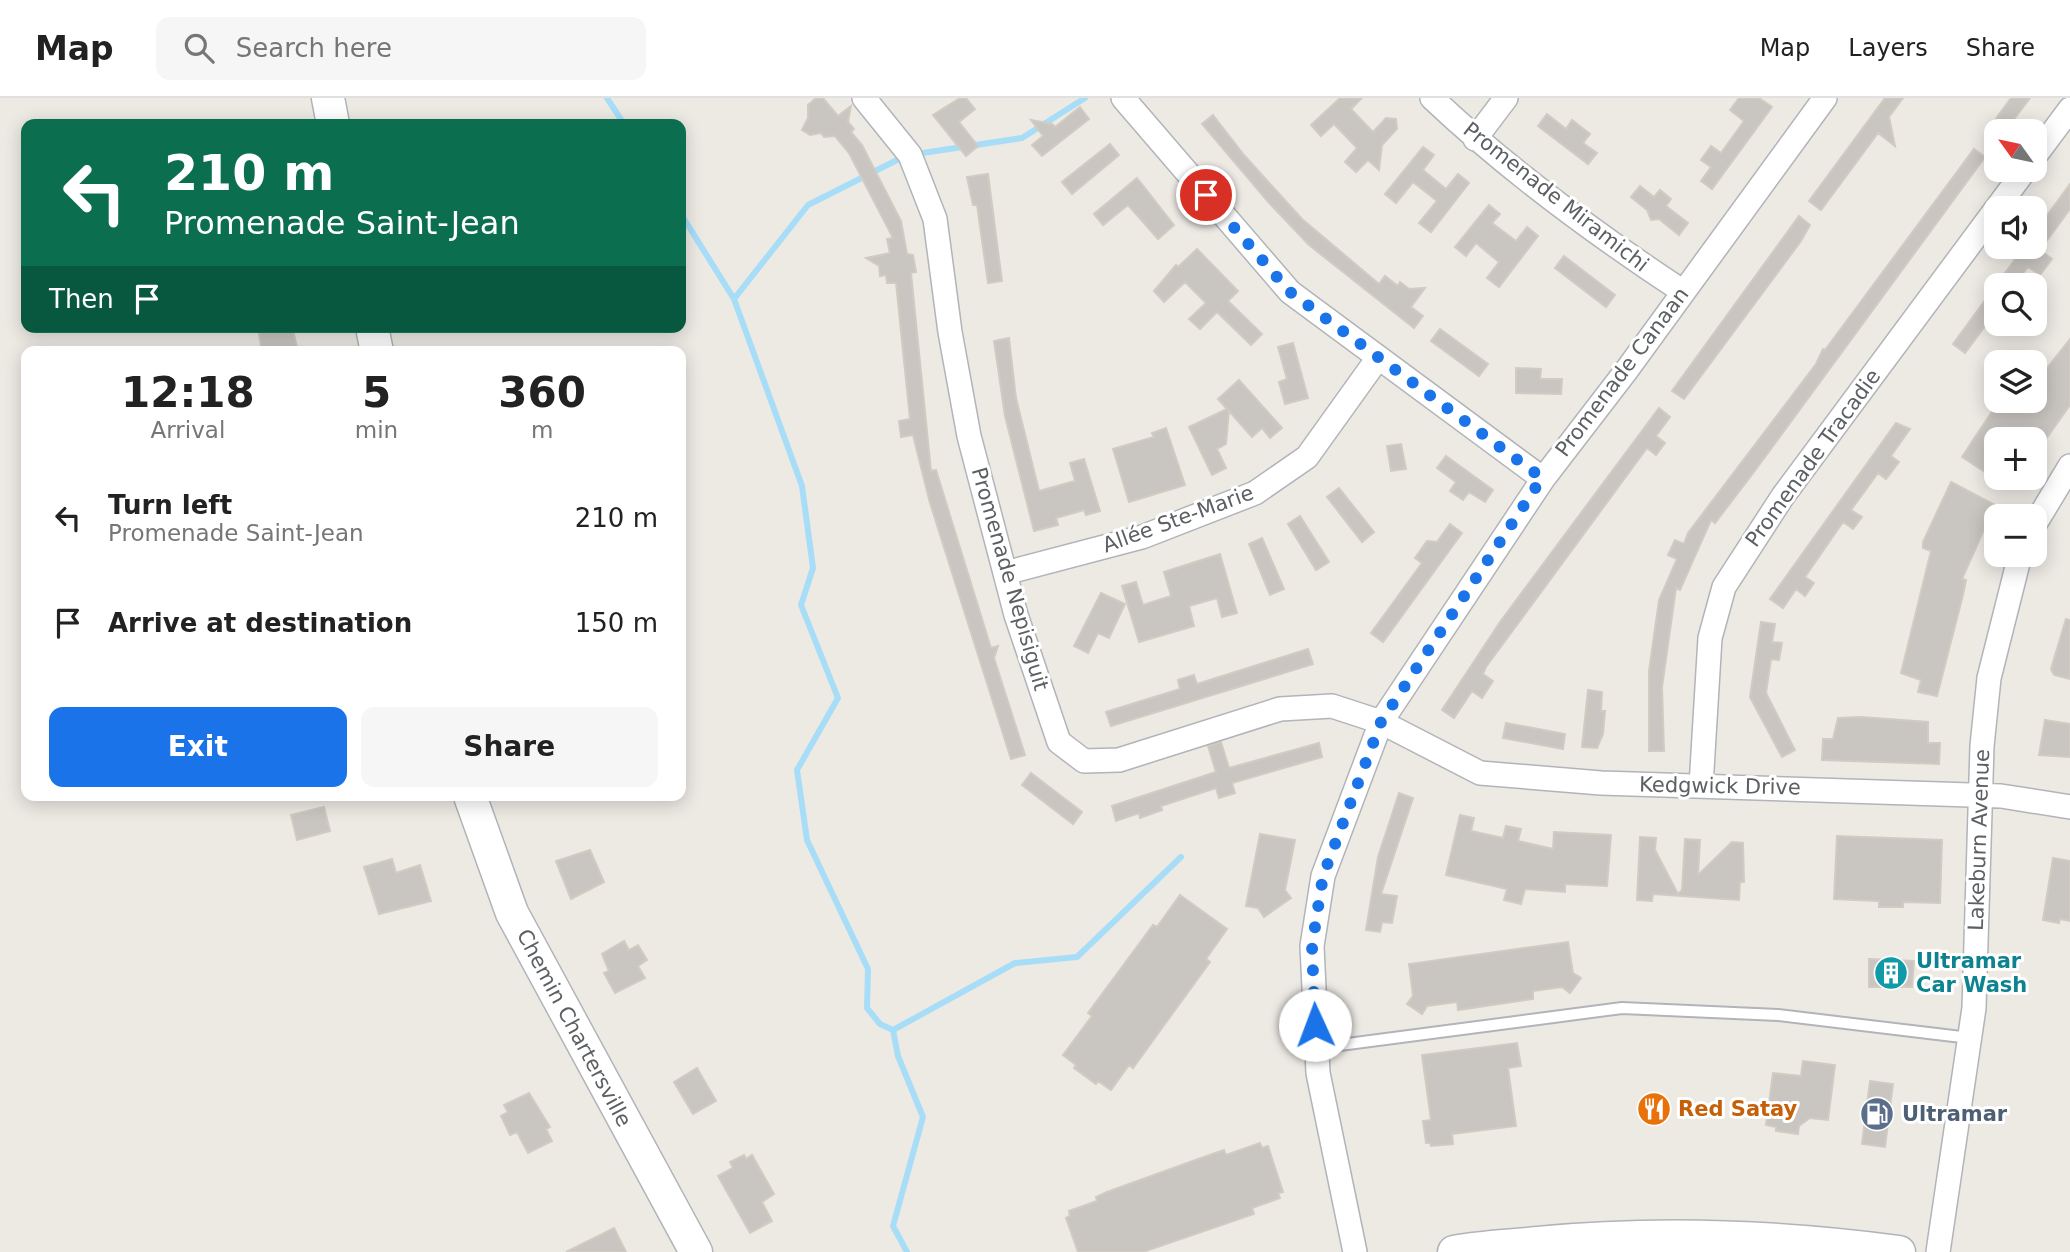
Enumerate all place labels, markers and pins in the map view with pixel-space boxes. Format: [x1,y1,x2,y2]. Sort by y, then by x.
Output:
pin [1176,165,1236,225]
place label: Ultramar Car Wash [1916,949,2027,997]
building icon: Ultramar Car Wash [1872,954,1910,992]
restaurant icon: Red Satay [1635,1090,1673,1128]
fuel station icon: Ultramar [1858,1095,1896,1133]
place label: Red Satay [1678,1097,1798,1121]
place label: Ultramar [1902,1102,2008,1126]

